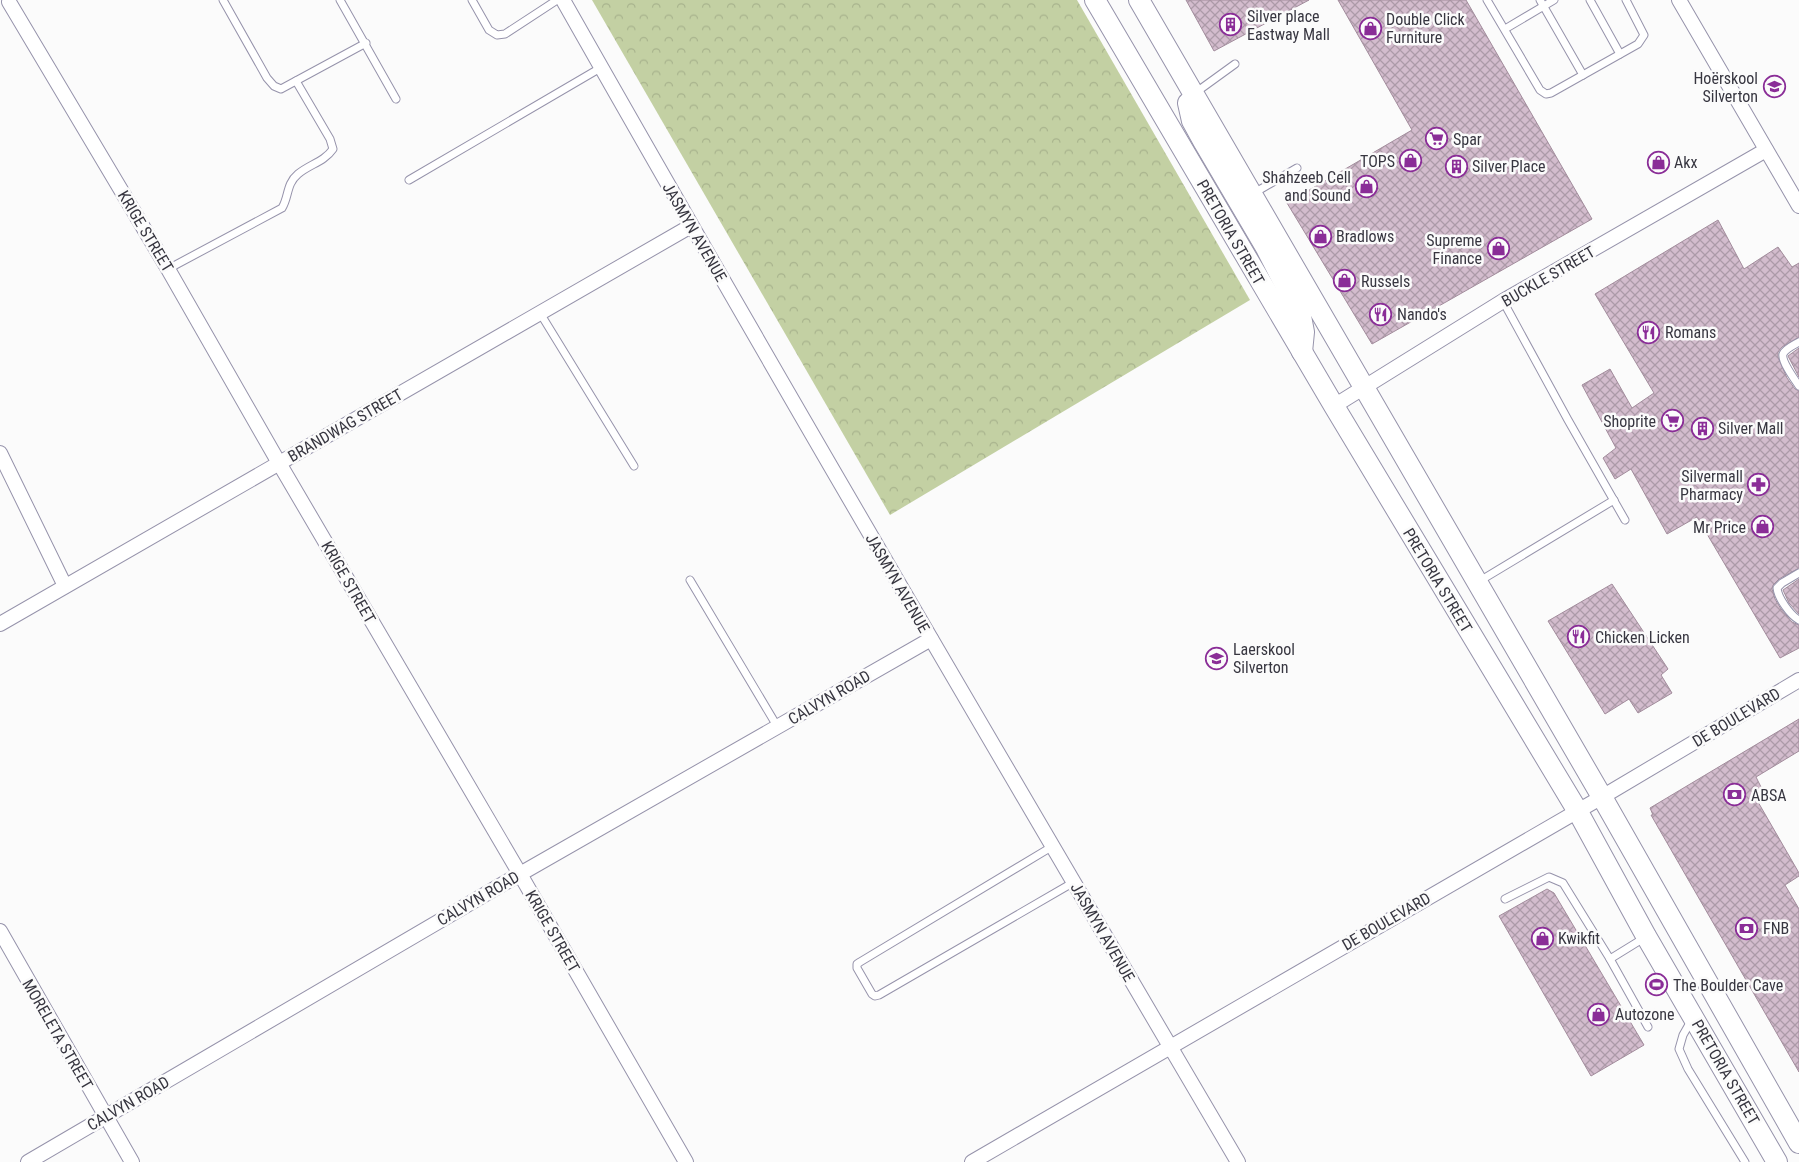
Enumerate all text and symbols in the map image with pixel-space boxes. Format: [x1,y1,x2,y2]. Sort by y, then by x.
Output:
place label: Silver place Eastway Mall [1247,7,1330,44]
place label: Double Click Furniture [1386,10,1465,47]
building icon: Silver place Eastway Mall [1219,13,1243,37]
shop icon: Double Click Furniture [1358,16,1382,40]
place label: Hoërskool Silverton [1693,69,1758,106]
school or university icon: Hoërskool Silverton [1762,75,1786,99]
supermarket icon: Spar [1425,127,1449,151]
place label: Spar [1453,130,1482,149]
shop icon: TOPS [1399,149,1423,173]
shop icon: Akx [1646,150,1670,174]
place label: TOPS [1360,152,1395,171]
place label: Akx [1674,153,1697,172]
building icon: Silver Place [1444,154,1468,178]
place label: Silver Place [1472,157,1546,176]
place label: Shahzeeb Cell and Sound [1262,168,1351,205]
shop icon: Shahzeeb Cell and Sound [1355,174,1379,198]
street label: PRETORIA STREET [1193,176,1268,288]
street label: JASMYN AVENUE [659,179,731,285]
street label: KRIGE STREET [114,187,177,275]
shop icon: Bradlows [1308,224,1332,248]
place label: Bradlows [1336,227,1394,246]
place label: Supreme Finance [1426,231,1482,268]
shop icon: Supreme Finance [1486,237,1510,261]
street label: BUCKLE STREET [1498,242,1598,311]
shop icon: Russels [1333,269,1357,293]
place label: Russels [1361,272,1410,291]
restaurant icon: Nando's [1369,302,1393,326]
place label: Nando's [1397,305,1447,324]
restaurant icon: Romans [1637,320,1661,344]
place label: Romans [1665,323,1716,342]
street label: BRANDWAG STREET [285,385,406,466]
supermarket icon: Shoprite [1660,409,1684,433]
place label: Shoprite [1603,412,1656,431]
building icon: Silver Mall [1690,416,1714,440]
place label: Silver Mall [1718,419,1784,438]
place label: Silvermall Pharmacy [1680,467,1743,504]
pharmacy icon: Silvermall Pharmacy [1747,473,1771,497]
shop icon: Mr Price [1750,515,1774,539]
place label: Mr Price [1693,518,1746,537]
street label: PRETORIA STREET [1399,525,1476,636]
street label: JASMYN AVENUE [862,530,934,636]
street label: KRIGE STREET [317,538,380,627]
restaurant icon: Chicken Licken [1567,625,1591,649]
place label: Chicken Licken [1595,628,1690,647]
place label: Laerskool Silverton [1233,640,1295,677]
school or university icon: Laerskool Silverton [1205,646,1229,670]
street label: CALVYN ROAD [785,666,874,729]
street label: DE BOULEVARD [1689,684,1784,751]
bank icon: ABSA [1723,783,1747,807]
place label: ABSA [1751,786,1786,805]
street label: CALVYN ROAD [434,867,523,930]
street label: JASMYN AVENUE [1067,879,1139,985]
street label: KRIGE STREET [521,887,584,976]
street label: DE BOULEVARD [1339,888,1434,954]
bank icon: FNB [1735,916,1759,940]
place label: FNB [1763,919,1789,938]
shop icon: Kwikfit [1530,926,1554,950]
place label: Kwikfit [1558,929,1600,948]
sports icon: The Boulder Cave [1645,973,1669,997]
street label: MORELETA STREET [18,976,97,1093]
place label: The Boulder Cave [1673,976,1783,995]
shop icon: Autozone [1587,1002,1611,1026]
place label: Autozone [1615,1005,1675,1024]
street label: PRETORIA STREET [1688,1016,1763,1128]
street label: CALVYN ROAD [84,1072,173,1135]

